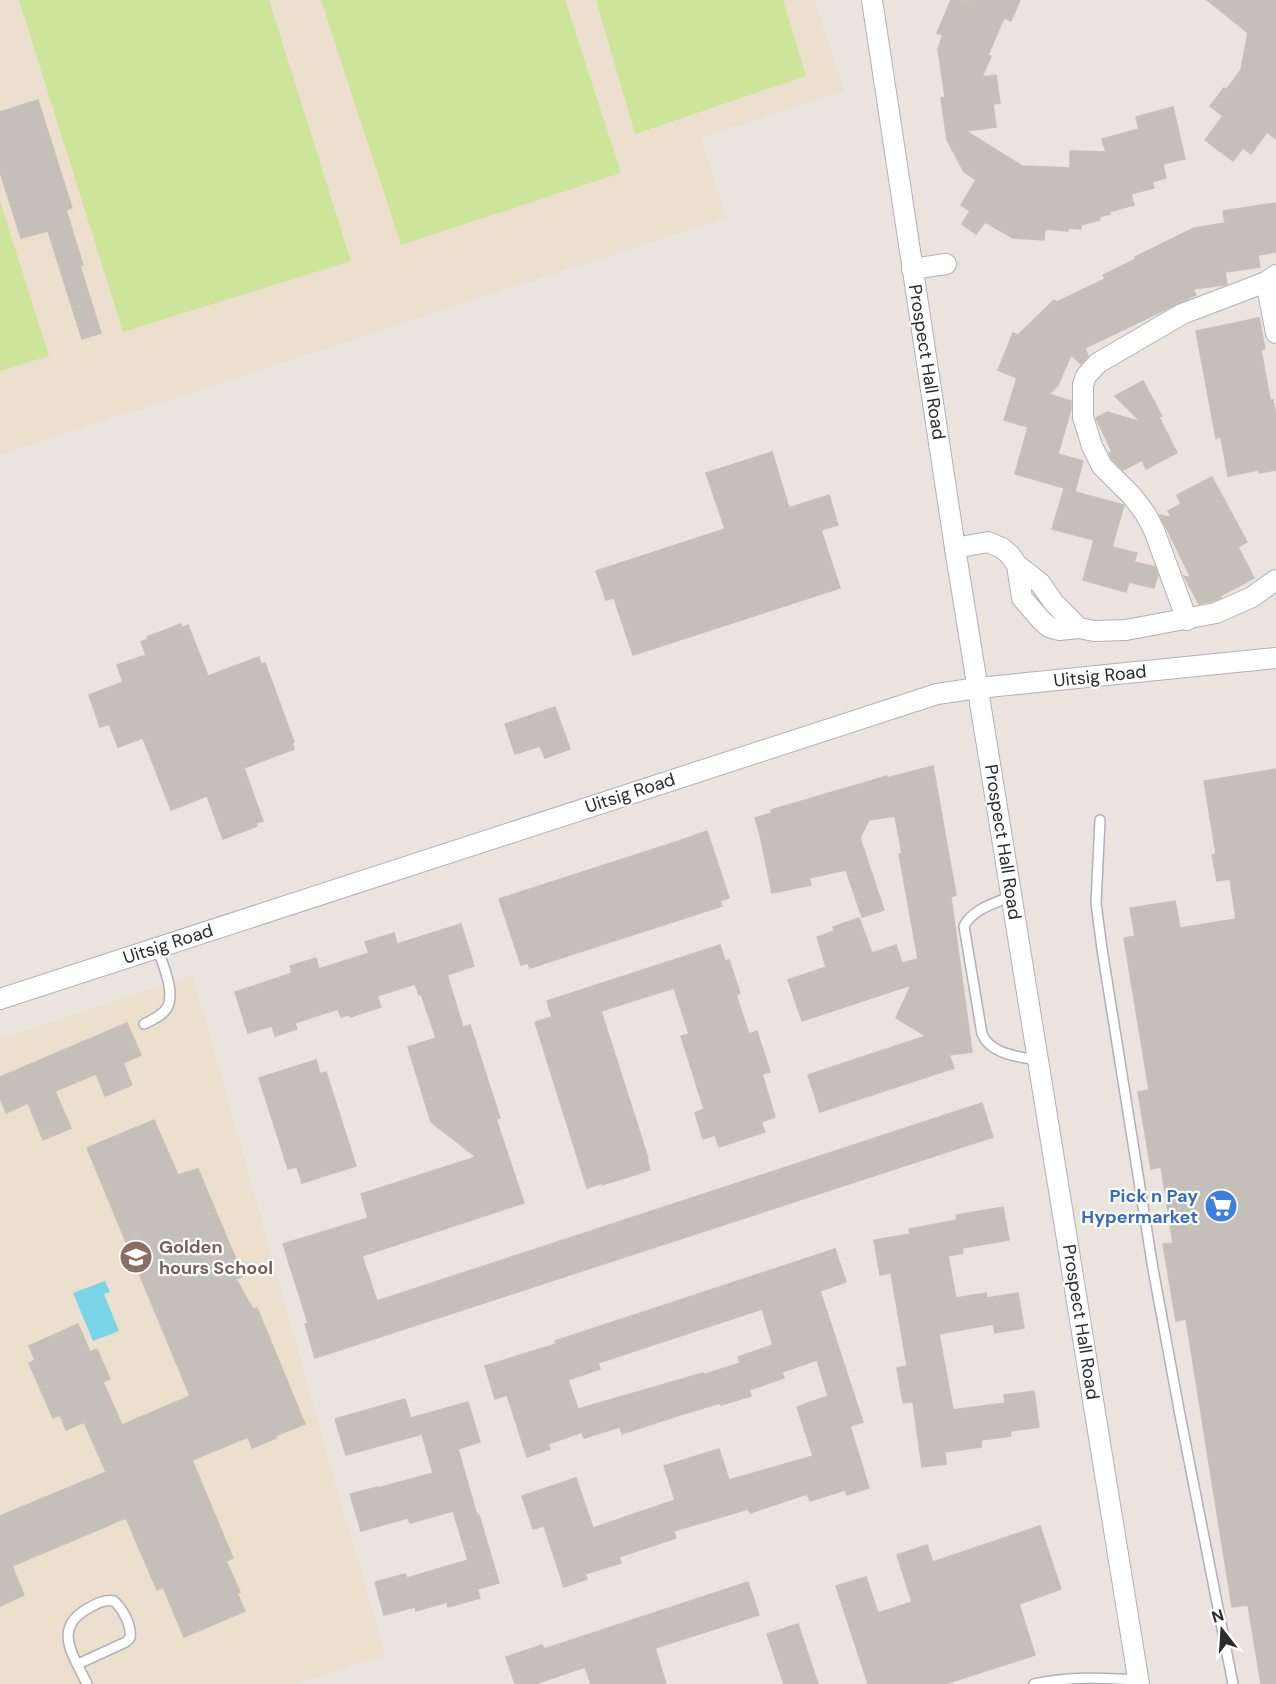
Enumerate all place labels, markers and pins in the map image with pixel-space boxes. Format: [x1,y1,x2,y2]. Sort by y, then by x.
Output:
place label: Pick n Pay Hypermarket [1081,1184,1198,1229]
supermarket icon: Pick n Pay Hypermarket [1203,1188,1239,1224]
place label: Golden hours School [159,1235,273,1280]
school or university icon: Golden hours School [118,1239,154,1275]

